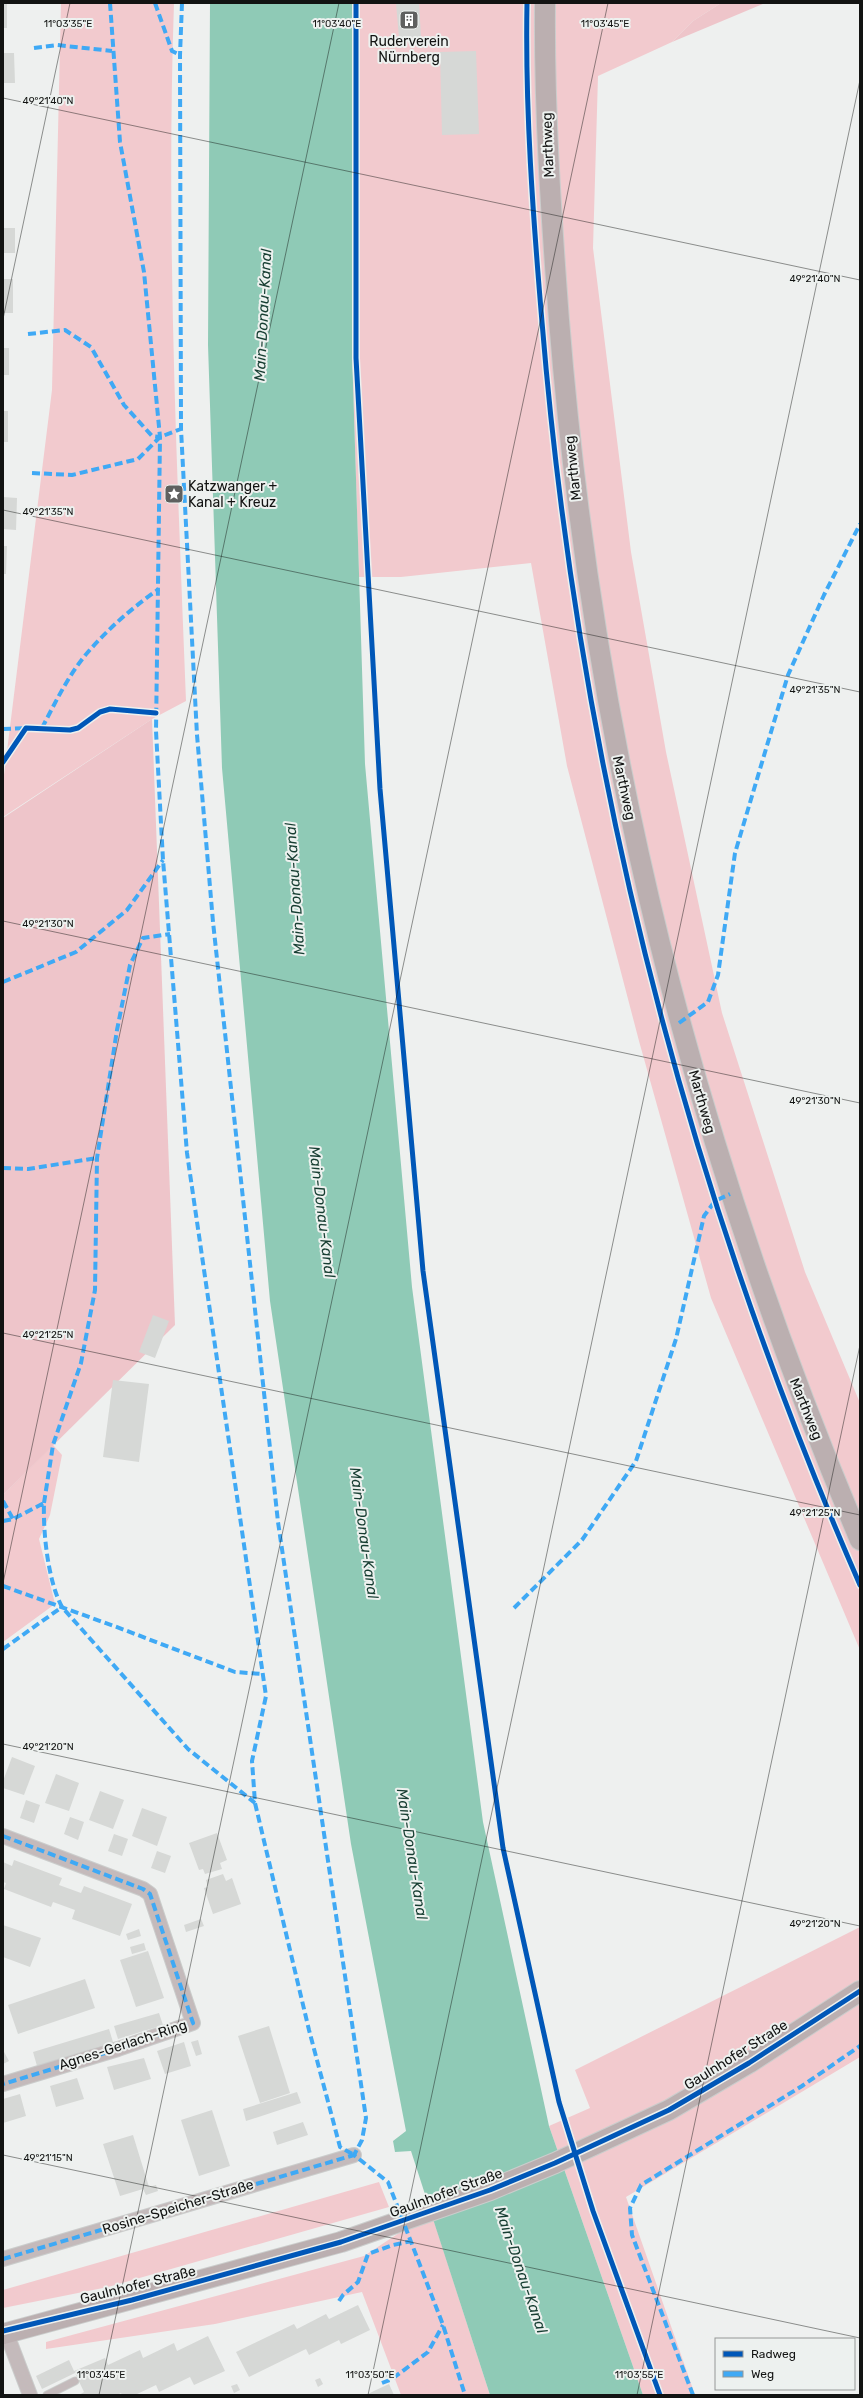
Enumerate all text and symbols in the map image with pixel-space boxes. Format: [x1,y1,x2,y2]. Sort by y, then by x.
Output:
building icon: Ruderverein Nürnberg [398,9,420,31]
text: 11°03'35"E [44,18,92,30]
text: 11°03'40"E [313,18,361,30]
text: 11°03'45"E [581,18,629,30]
place label: Ruderverein Nürnberg [369,33,449,66]
text: 49°21'40"N [23,95,74,107]
street label: Marthweg [538,112,558,178]
water label: Main-Donau-Kanal [251,248,275,382]
text: 49°21'40"N [790,273,841,285]
street label: Marthweg [561,435,585,501]
place label: Katzwanger + Kanal + Kreuz [188,478,277,511]
place icon: Katzwanger + Kanal + Kreuz [163,483,185,505]
text: 49°21'35"N [23,506,73,518]
text: 49°21'35"N [790,684,840,696]
street label: Marthweg [609,754,639,822]
water label: Main-Donau-Kanal [281,822,309,956]
text: 49°21'30"N [22,918,74,930]
street label: Marthweg [685,1068,719,1136]
text: 49°21'30"N [789,1095,841,1107]
water label: Main-Donau-Kanal [305,1145,339,1279]
text: 49°21'25"N [23,1329,73,1341]
street label: Marthweg [786,1376,826,1442]
water label: Main-Donau-Kanal [346,1466,382,1600]
text: 49°21'25"N [790,1507,840,1519]
text: 49°21'20"N [22,1741,74,1753]
water label: Main-Donau-Kanal [393,1787,431,1921]
text: 49°21'20"N [789,1918,841,1930]
street label: Agnes-Gerlach-Ring [57,2016,189,2074]
street label: Gaulnhofer Straße [681,2016,791,2094]
text: 49°21'15"N [23,2152,73,2164]
street label: Gaulnhofer Straße [387,2165,505,2221]
street label: Rosine-Speicher-Straße [100,2176,256,2238]
water label: Main-Donau-Kanal [491,2204,551,2336]
street label: Gaulnhofer Straße [78,2262,198,2308]
legend [715,2338,855,2390]
text: Radweg [751,2347,796,2361]
text: Weg [751,2367,774,2381]
text: 11°03'45"E [77,2369,125,2381]
text: 11°03'50"E [345,2369,395,2381]
text: 11°03'55"E [615,2369,663,2381]

